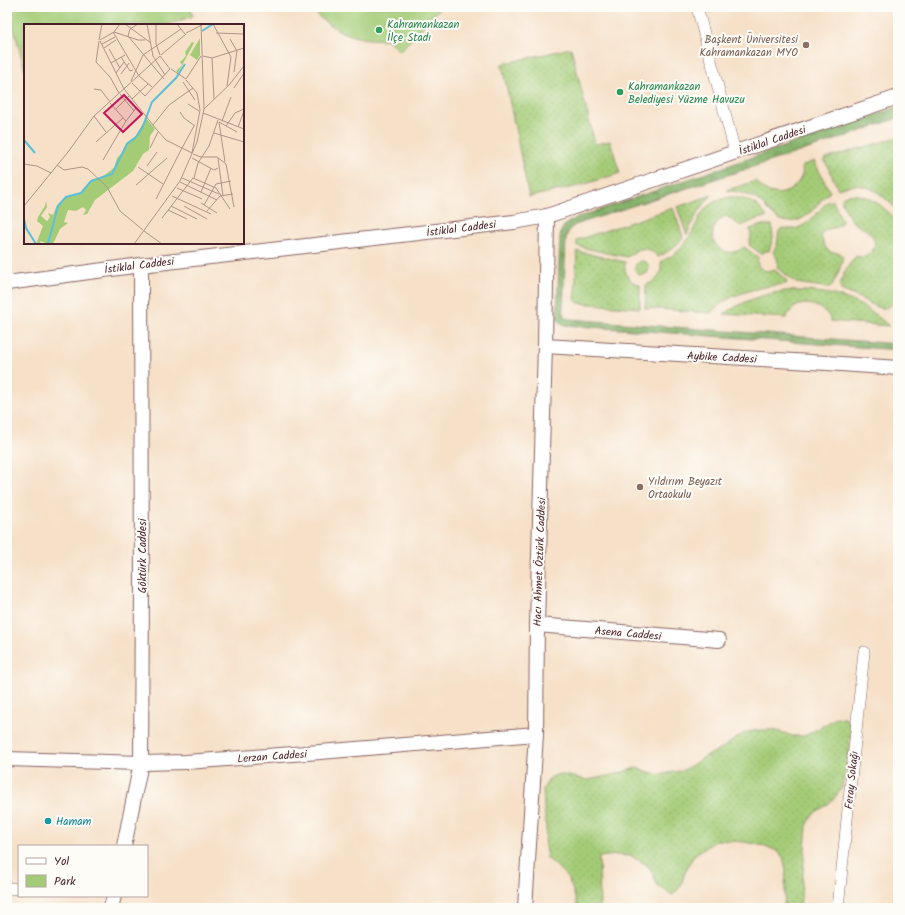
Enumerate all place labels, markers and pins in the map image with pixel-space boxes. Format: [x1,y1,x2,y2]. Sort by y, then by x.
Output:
place label: Kahramankazan İlçe Stadı [387,16,459,47]
marker: Kahramankazan İlçe Stadı [374,25,384,35]
place label: Başkent Üniversitesi Kahramankazan MYO [700,31,798,62]
marker: Başkent Üniversitesi Kahramankazan MYO [801,40,811,50]
place label: Kahramankazan Belediyesi Yüzme Havuzu [628,78,745,109]
marker: Kahramankazan Belediyesi Yüzme Havuzu [615,87,625,97]
place label: Yıldırım Beyazıt Ortaokulu [648,473,723,504]
marker: Yıldırım Beyazıt Ortaokulu [635,482,645,492]
place label: Hamam [56,813,91,831]
marker: Hamam [43,816,53,826]

